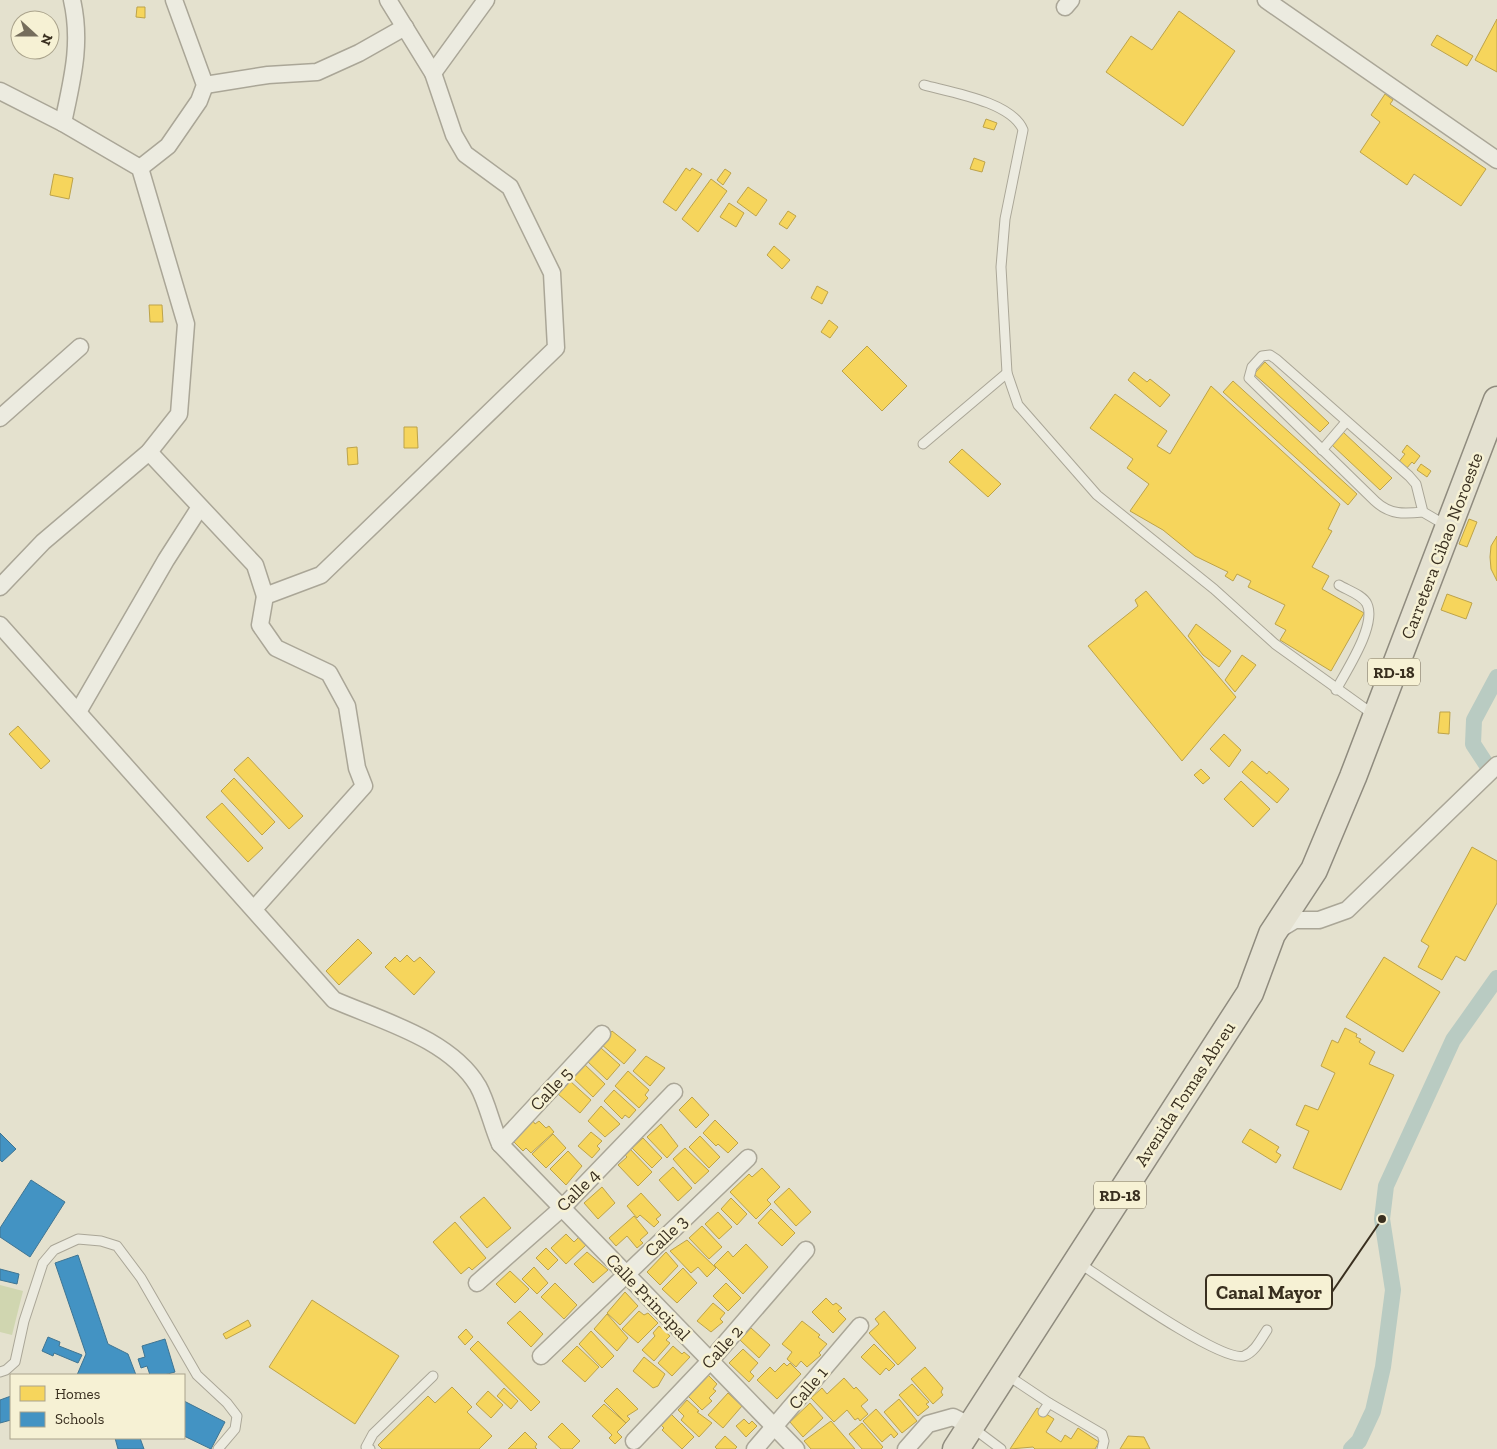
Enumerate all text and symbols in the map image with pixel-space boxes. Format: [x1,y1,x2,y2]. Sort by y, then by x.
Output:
north arrow [10,10,60,60]
text: N [37,31,57,48]
street label: Carretera Cibao Noroeste [1396,450,1488,642]
road number: RD-18 [1368,659,1420,686]
street label: Avenida Tomas Abreu [1130,1018,1240,1170]
street label: Calle 5 [525,1063,577,1115]
street label: Calle 4 [552,1164,604,1216]
road number: RD-18 [1094,1182,1146,1208]
street label: Calle 3 [640,1210,692,1262]
street label: Calle Principal [601,1249,695,1345]
callout: Canal Mayor [1206,1275,1332,1309]
text: Canal Mayor [1216,1281,1323,1304]
street label: Calle 2 [697,1320,747,1374]
street label: Calle 1 [784,1362,832,1414]
legend [10,1374,185,1439]
text: Homes [55,1385,100,1403]
text: Schools [55,1410,104,1428]

